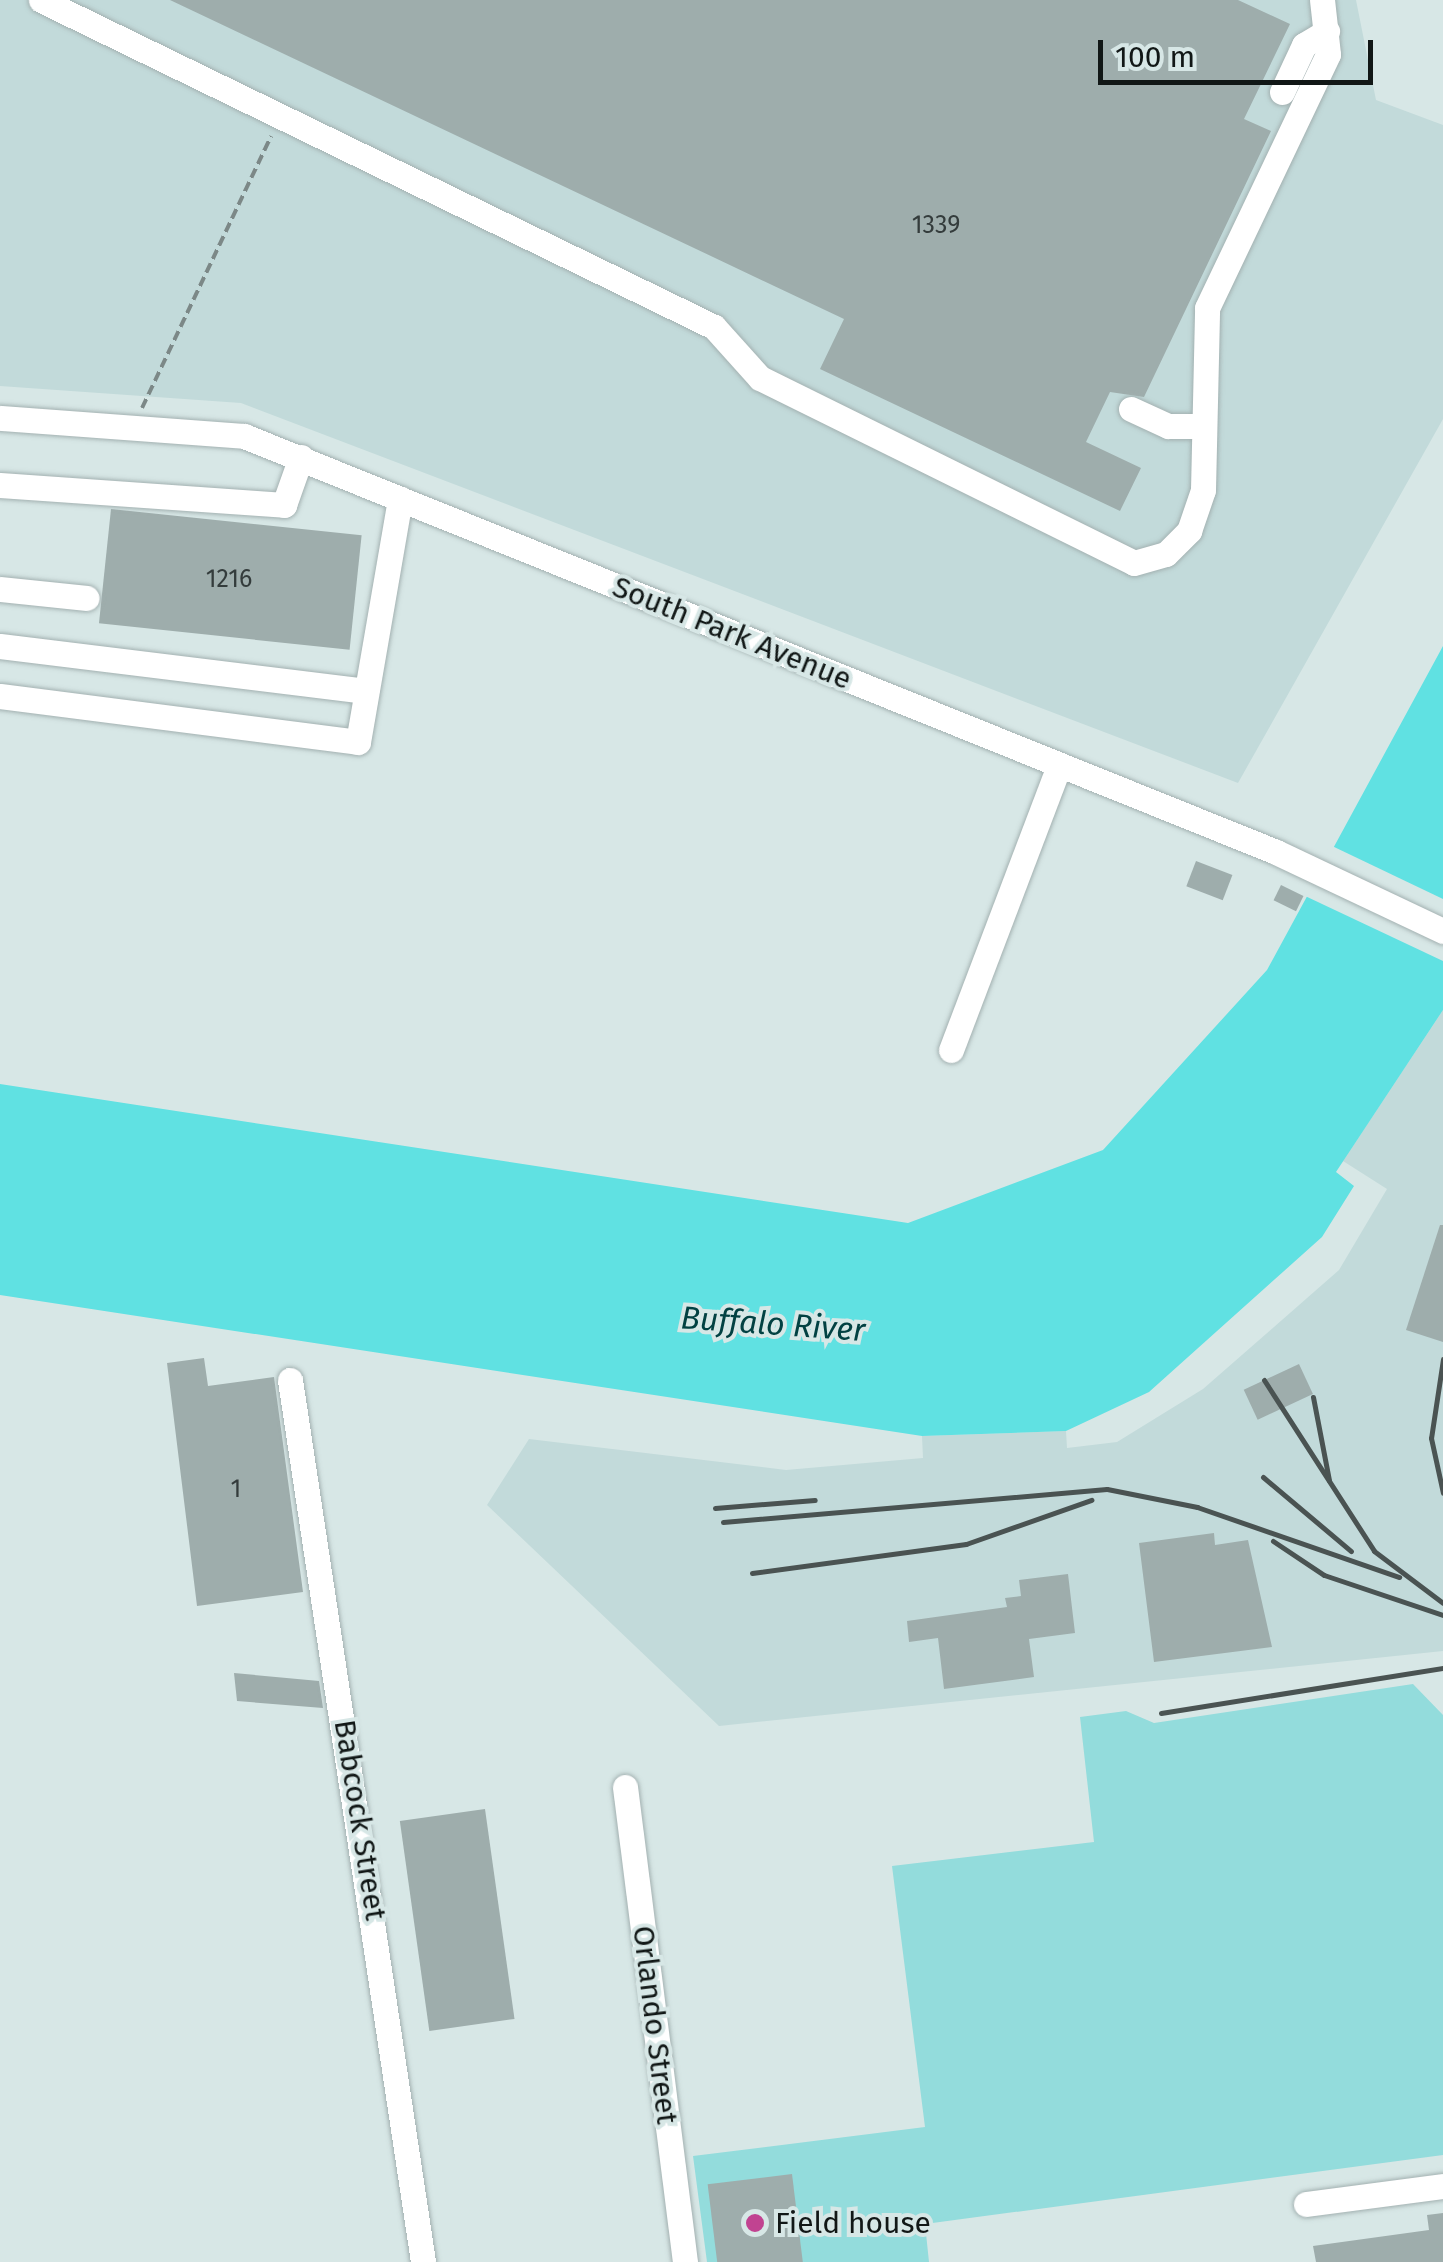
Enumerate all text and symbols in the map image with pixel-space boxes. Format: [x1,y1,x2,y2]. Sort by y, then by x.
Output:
scale bar [1103,20,1378,82]
text: 100 m [1115,39,1195,75]
house number: 1339 [912,210,960,240]
house number: 1216 [206,564,252,594]
street label: South Park Avenue [607,569,857,697]
water label: Buffalo River [680,1298,866,1350]
house number: 1 [231,1474,241,1504]
street label: Babcock Street [326,1717,394,1923]
street label: Orlando Street [625,1924,685,2126]
place label: Field house [775,2205,931,2241]
marker: Field house [744,2212,766,2234]

